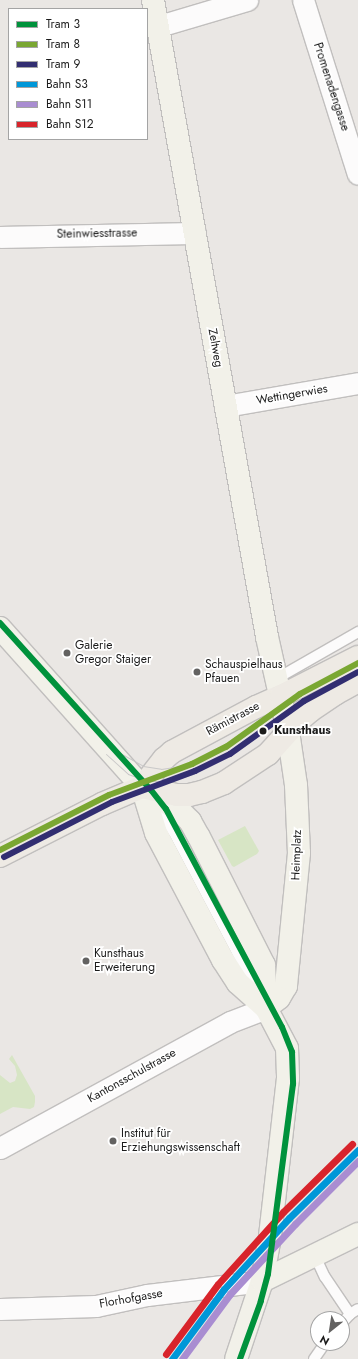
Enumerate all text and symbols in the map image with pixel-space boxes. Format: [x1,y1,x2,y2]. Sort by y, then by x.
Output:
legend [8,8,148,140]
text: Tram 3 [46,15,80,33]
text: Tram 8 [46,35,80,53]
street label: Promenadengasse [310,41,352,133]
text: Tram 9 [46,55,80,73]
text: Bahn S3 [46,75,88,93]
text: Bahn S11 [46,95,92,113]
text: Bahn S12 [46,115,93,133]
street label: Steinwiesstrasse [57,226,137,242]
street label: Zeltweg [205,328,225,368]
street label: Wettingerwies [255,382,329,408]
place label: Galerie Gregor Staiger [75,639,151,667]
marker: Galerie Gregor Staiger [62,648,72,658]
place label: Schauspielhaus Pfauen [205,658,283,686]
marker: Schauspielhaus Pfauen [192,667,202,677]
street label: Rämistrasse [204,699,262,739]
marker: Kunsthaus [256,724,270,738]
place label: Kunsthaus [274,724,331,738]
street label: Heimplatz [289,829,305,881]
place label: Kunsthaus Erweiterung [94,947,155,975]
marker: Kunsthaus Erweiterung [81,956,91,966]
street label: Kantonsschulstrasse [85,1046,179,1106]
place label: Institut für Erziehungswissenschaft [121,1127,240,1155]
marker: Institut für Erziehungswissenschaft [108,1136,118,1146]
street label: Florhofgasse [98,1286,164,1312]
north arrow [310,1311,350,1351]
text: N [317,1331,332,1350]

